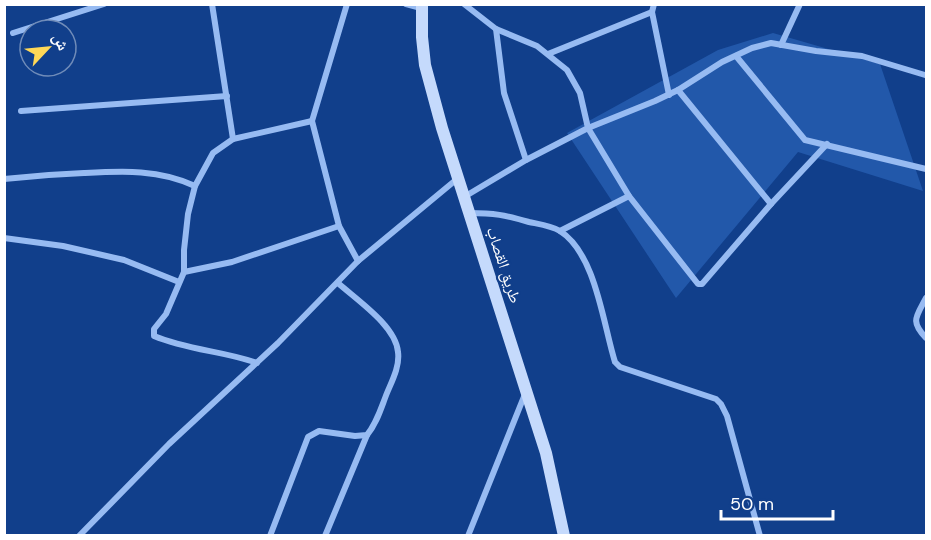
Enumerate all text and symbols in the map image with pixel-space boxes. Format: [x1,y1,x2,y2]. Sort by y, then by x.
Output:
north arrow [18,18,78,78]
text: ش [48,29,74,54]
street label: طريق القصاب [482,224,526,306]
scale bar [721,483,834,521]
text: 50 m [730,492,774,516]

